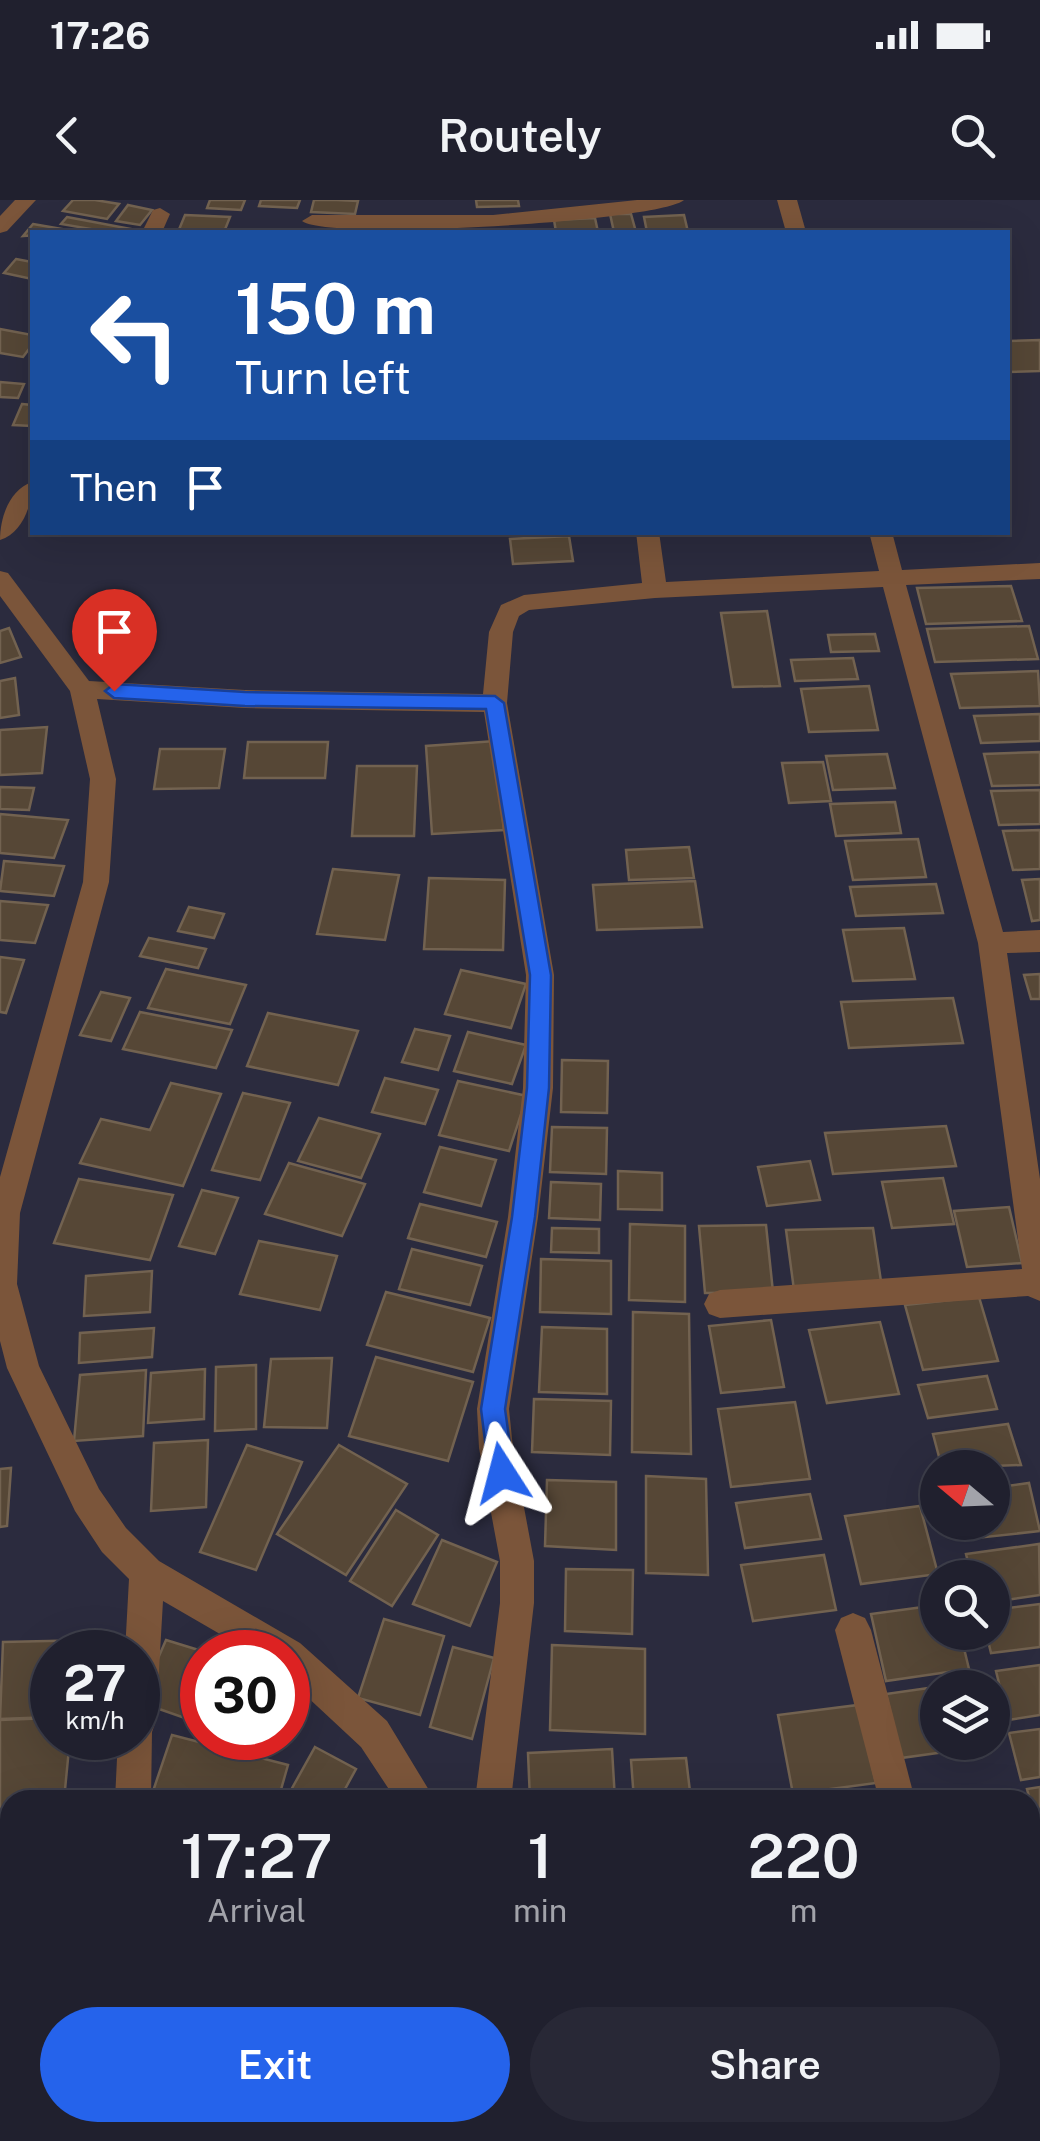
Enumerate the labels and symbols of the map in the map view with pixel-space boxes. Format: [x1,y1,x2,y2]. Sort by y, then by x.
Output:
pin [72,589,157,692]
position arrow [450,1421,554,1525]
north arrow [920,1450,1010,1540]
speed limit sign: 30 [180,1630,310,1760]

